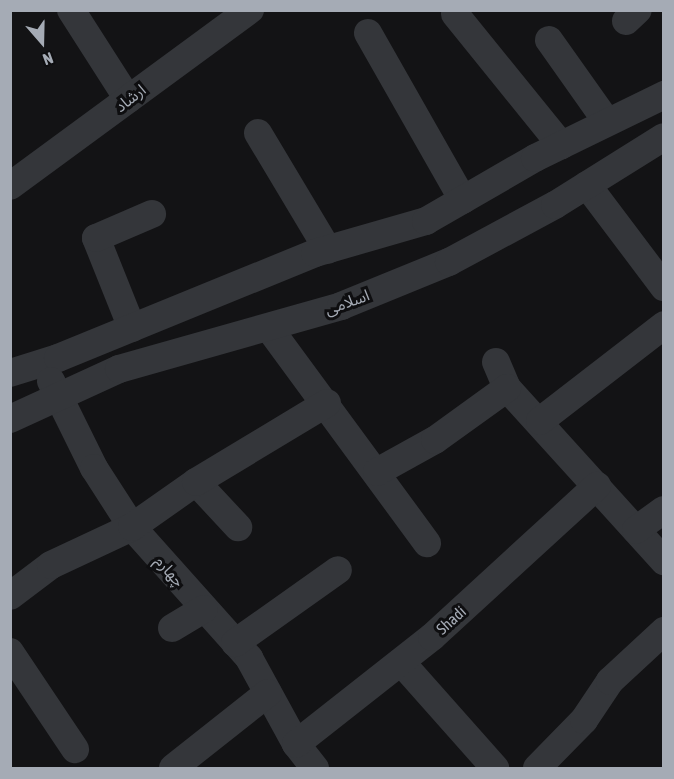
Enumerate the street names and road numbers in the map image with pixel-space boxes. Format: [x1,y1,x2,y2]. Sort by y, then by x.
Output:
street label: ارشاد [111,80,149,116]
street label: اسلامی [322,285,372,319]
street label: چهارم [151,551,189,591]
street label: Shadi [432,602,470,638]

